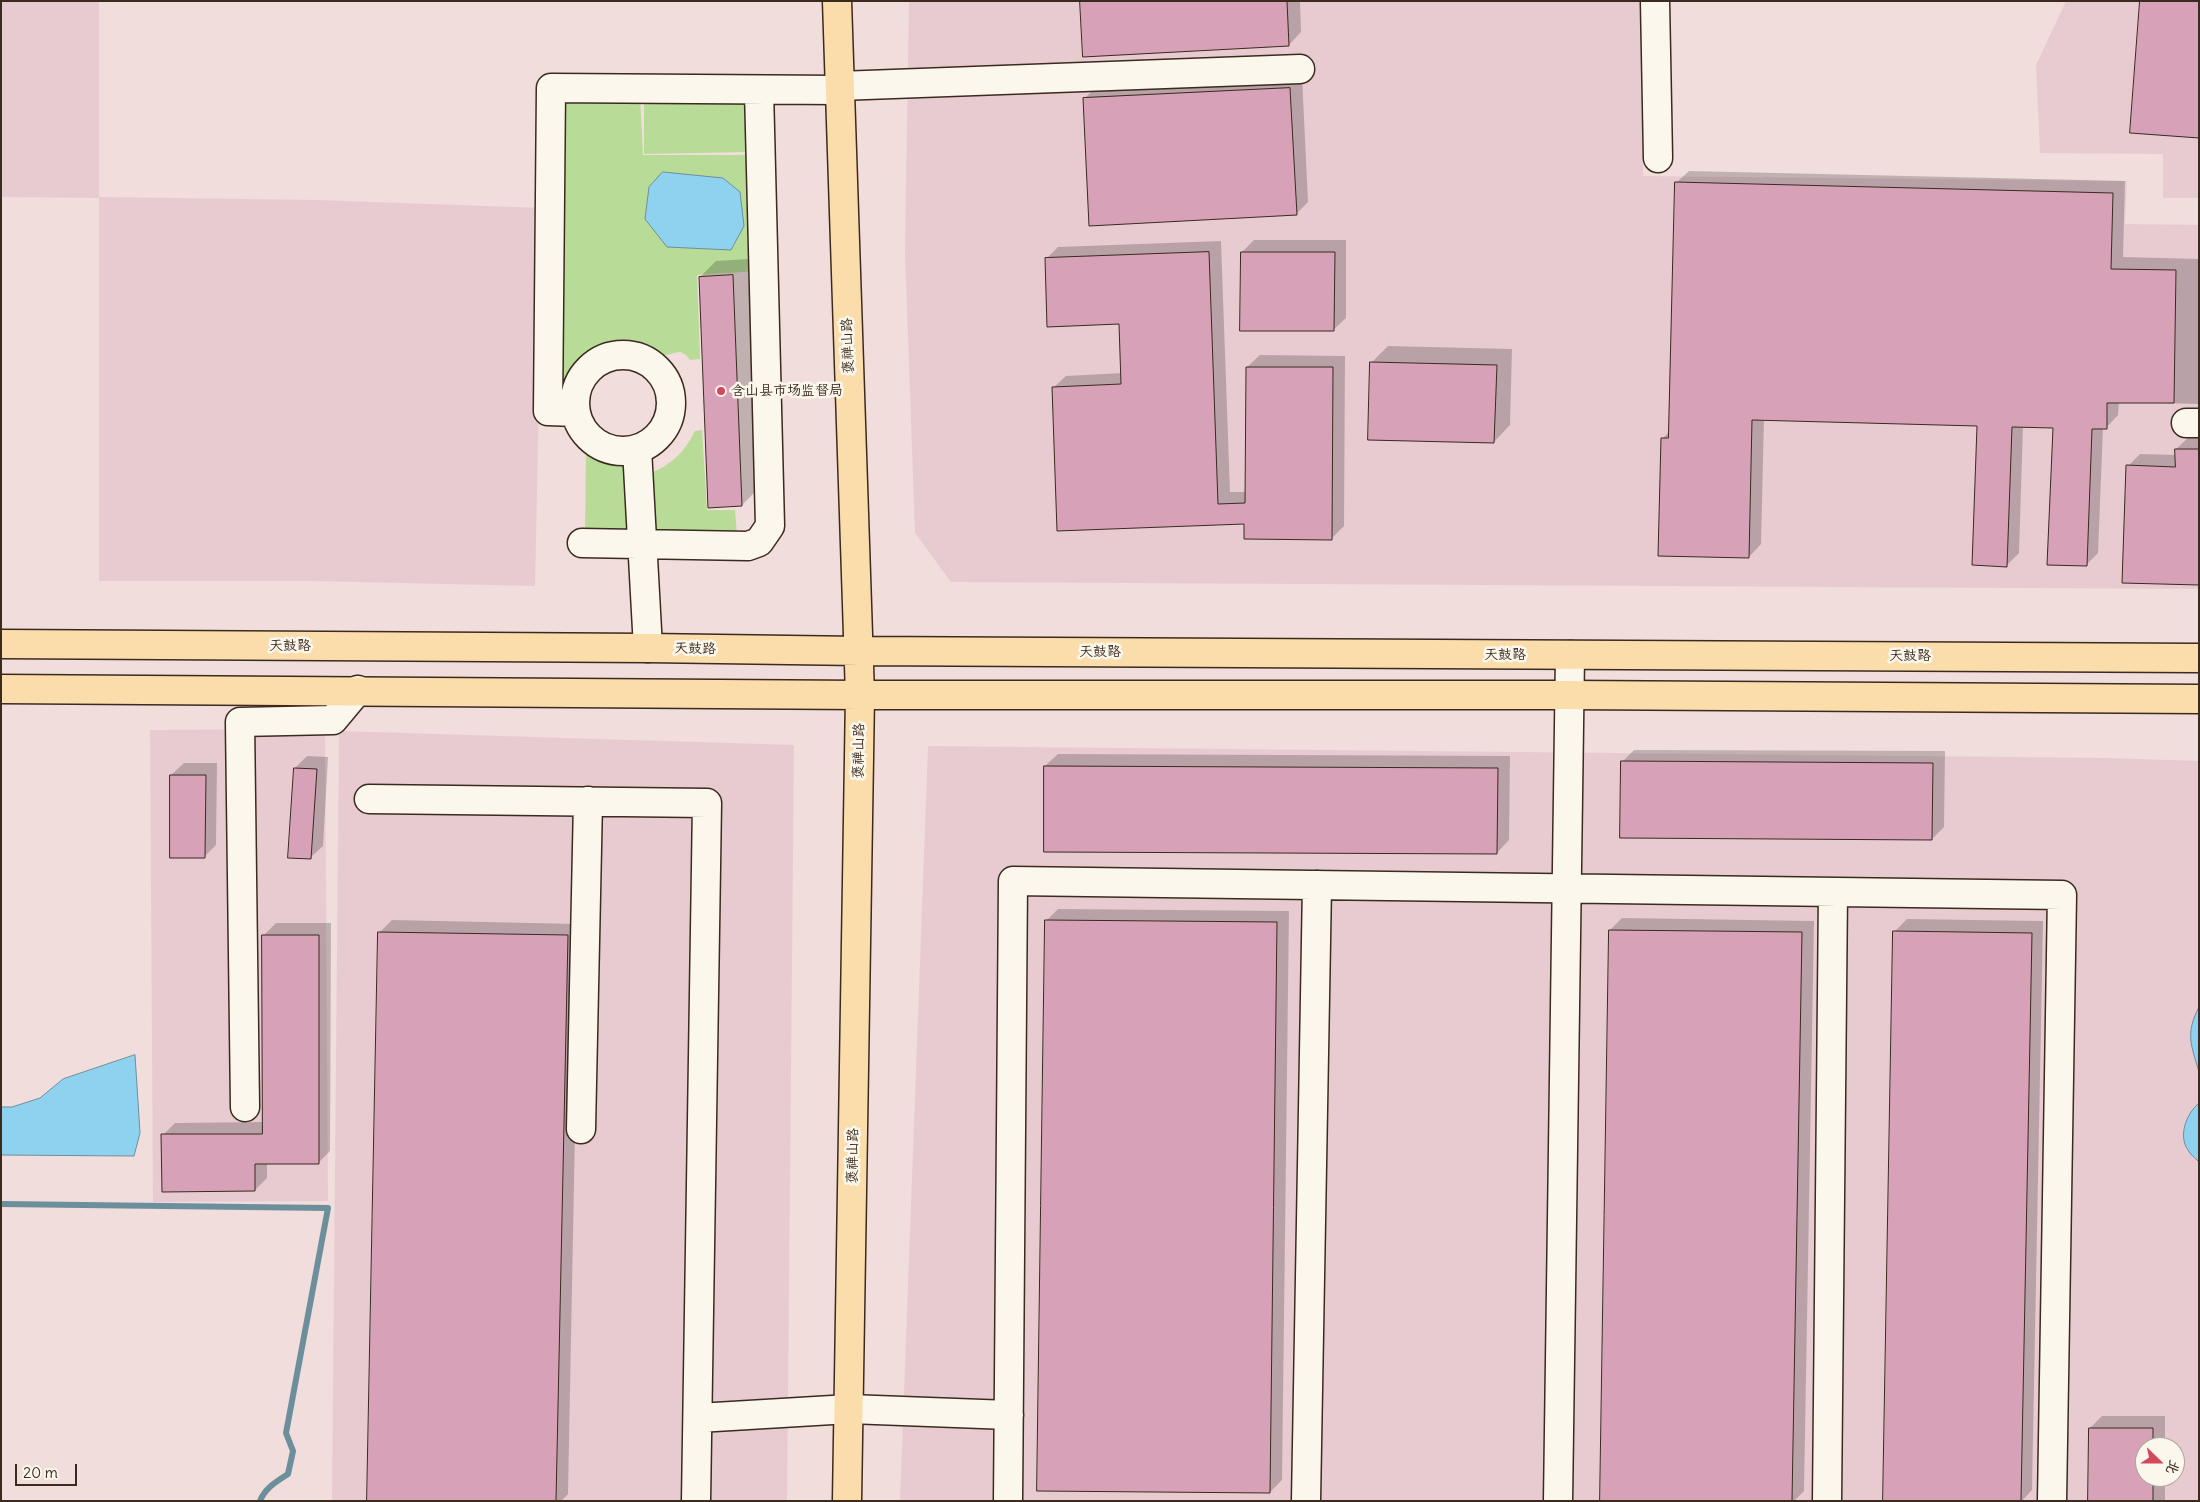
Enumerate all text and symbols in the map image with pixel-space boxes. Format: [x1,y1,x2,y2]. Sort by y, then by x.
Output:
street label: 褒禅山路 [839,318,857,374]
place label: 含山县市场监督局 [731,383,843,399]
marker: 含山县市场监督局 [715,385,727,397]
street label: 天鼓路 [269,638,311,654]
street label: 天鼓路 [674,640,716,658]
street label: 天鼓路 [1079,644,1121,660]
street label: 天鼓路 [1484,647,1526,663]
street label: 天鼓路 [1889,648,1931,664]
street label: 褒禅山路 [850,723,868,779]
street label: 褒禅山路 [844,1128,862,1184]
north arrow [2135,1437,2185,1487]
scale bar [18,1454,80,1486]
text: 北 [2162,1457,2184,1477]
text: 20 m [23,1463,58,1482]

